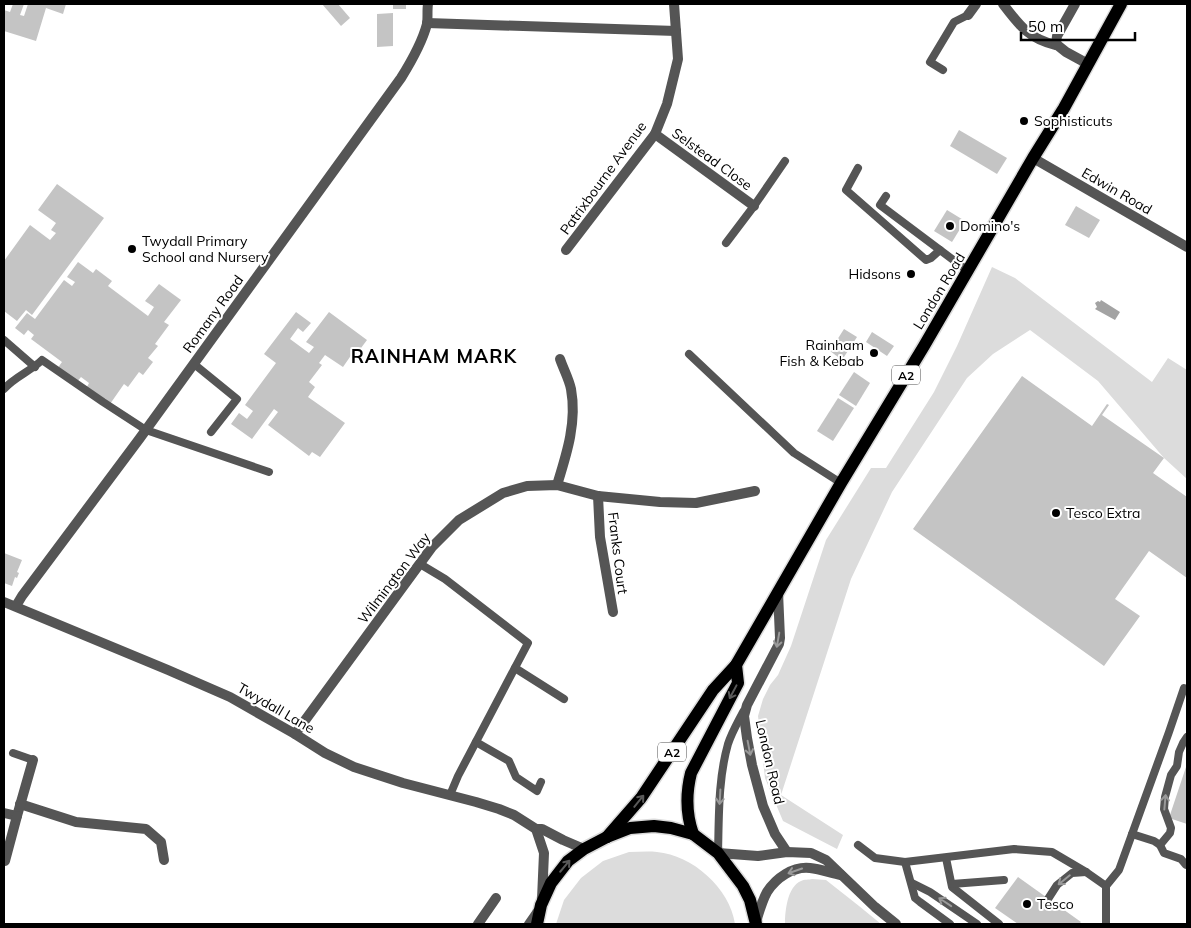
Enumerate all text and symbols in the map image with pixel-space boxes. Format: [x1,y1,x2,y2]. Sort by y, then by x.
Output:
scale bar [1021,10,1135,42]
text: 50 m [1028,17,1063,36]
place label: Sophisticuts [1034,112,1113,130]
marker: Sophisticuts [1018,115,1030,127]
street label: Patrixbourne Avenue [556,118,650,238]
street label: Selstead Close [668,124,756,194]
street label: Edwin Road [1079,164,1155,218]
place label: Domino's [960,217,1020,235]
marker: Domino's [944,220,956,232]
place label: Twydall Primary School and Nursery [142,232,269,266]
marker: Twydall Primary School and Nursery [126,243,138,255]
street label: London Road [909,249,969,333]
place label: Hidsons [848,265,901,283]
marker: Hidsons [905,268,917,280]
street label: Romany Road [179,272,247,356]
place label: Rainham Fish & Kebab [779,336,864,370]
district label: RAINHAM MARK [351,344,518,368]
marker: Rainham Fish & Kebab [868,347,880,359]
road number: A2 [892,366,920,384]
place label: Tesco Extra [1066,504,1140,522]
marker: Tesco Extra [1050,507,1062,519]
street label: Franks Court [604,511,632,595]
street label: Wilmington Way [354,528,435,627]
one-way arrow [773,631,782,647]
street label: Twydall Lane [234,679,318,737]
one-way arrow [727,684,737,699]
street label: London Road [752,718,788,806]
one-way arrow [745,740,755,756]
road number: A2 [658,742,686,762]
one-way arrow [716,788,725,804]
one-way arrow [633,794,644,807]
one-way arrow [1160,794,1170,810]
one-way arrow [560,859,571,872]
one-way arrow [788,867,803,876]
one-way arrow [1058,874,1071,885]
place label: Tesco [1037,895,1074,913]
one-way arrow [938,897,952,907]
marker: Tesco [1021,898,1033,910]

